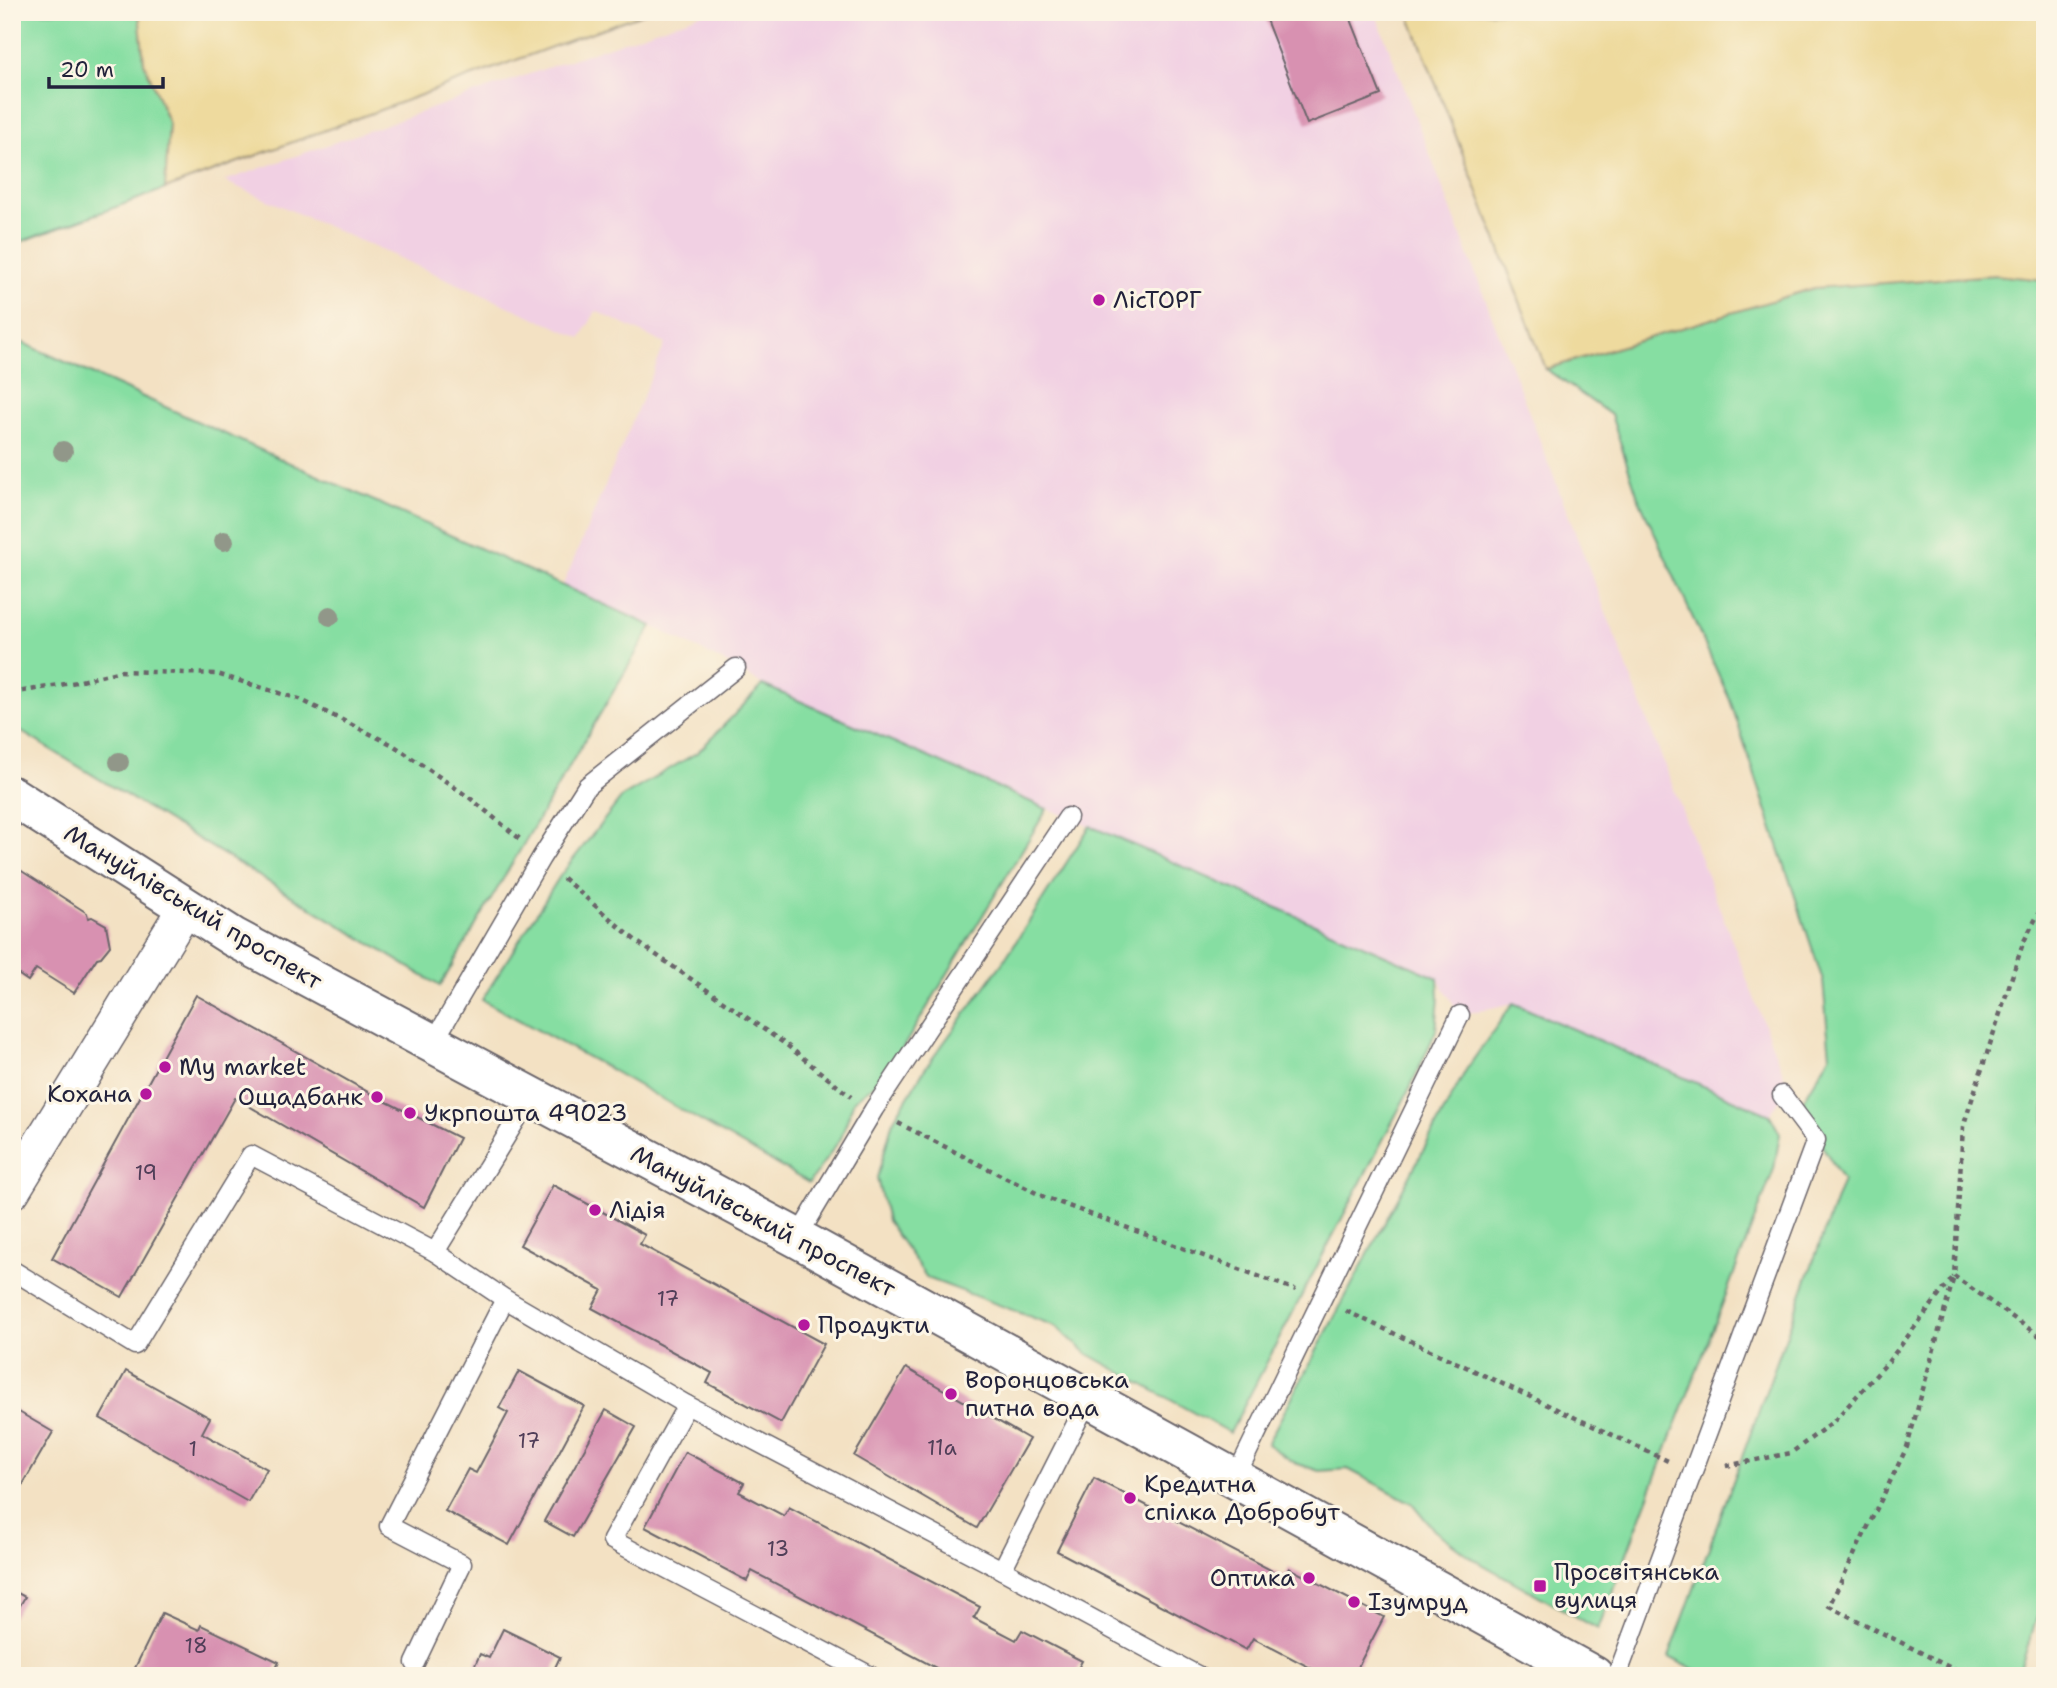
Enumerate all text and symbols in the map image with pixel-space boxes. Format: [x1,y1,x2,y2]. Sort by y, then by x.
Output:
scale bar [49,46,163,90]
text: 20 m [60,56,114,84]
place label: ЛісТОРГ [1113,284,1202,316]
marker: ЛісТОРГ [1091,292,1107,308]
street label: Мануйлівський проспект [58,817,329,997]
place label: My market [179,1051,306,1083]
marker: My market [157,1059,173,1075]
place label: Кохана [47,1078,132,1110]
place label: Ощадбанк [238,1081,363,1113]
marker: Кохана [138,1086,154,1102]
marker: Ощадбанк [369,1089,385,1105]
place label: Укрпошта 49023 [424,1097,628,1129]
marker: Укрпошта 49023 [402,1105,418,1121]
street label: Мануйлівський проспект [625,1137,902,1305]
house number: 19 [135,1159,157,1187]
place label: Лідія [609,1194,666,1226]
marker: Лідія [587,1202,603,1218]
house number: 17 [657,1285,679,1313]
place label: Продукти [818,1309,930,1341]
marker: Продукти [796,1317,812,1333]
place label: Воронцовська питна вода [965,1364,1129,1424]
marker: Воронцовська питна вода [943,1386,959,1402]
house number: 17 [518,1427,540,1455]
house number: 11а [927,1434,957,1462]
house number: 1 [189,1435,197,1463]
place label: Кредитна спілка Добробут [1144,1468,1340,1528]
marker: Кредитна спілка Добробут [1122,1490,1138,1506]
house number: 13 [767,1535,789,1563]
place label: Просвітянська вулиця [1554,1556,1719,1616]
place label: Оптика [1210,1562,1295,1594]
marker: Оптика [1301,1570,1317,1586]
marker: Просвітянська вулиця [1532,1578,1548,1594]
place label: Ізумруд [1368,1586,1468,1618]
marker: Ізумруд [1346,1594,1362,1610]
house number: 18 [184,1632,208,1660]

